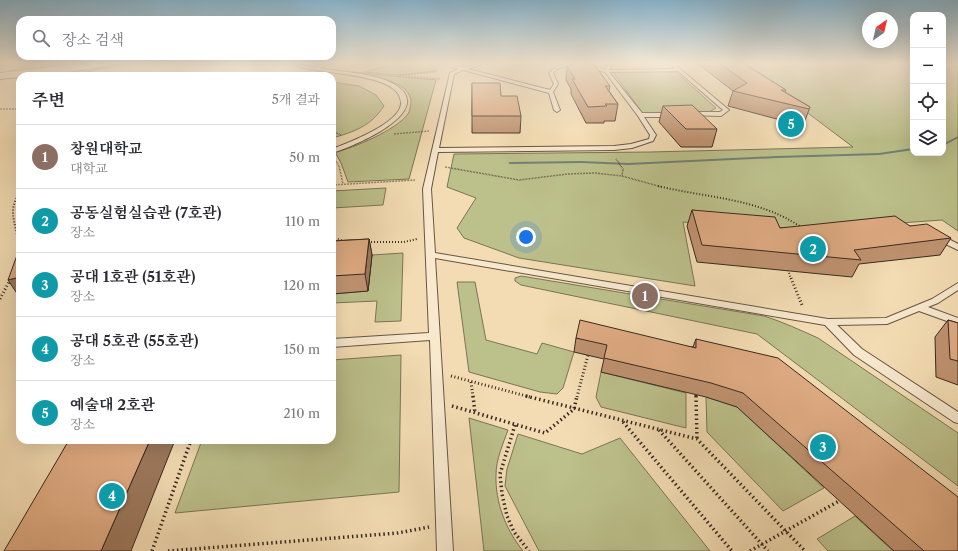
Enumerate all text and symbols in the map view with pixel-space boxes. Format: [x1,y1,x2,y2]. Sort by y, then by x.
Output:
north arrow [862,12,898,48]
map controls [910,12,946,156]
button: + [910,12,946,48]
search box [16,16,336,60]
icon: search [30,27,52,49]
text: 장소 검색 [62,30,124,49]
button: − [910,48,946,84]
button: locate [910,84,946,120]
text: 주변 [32,90,65,110]
text: 5개 결과 [272,91,320,107]
pin: 5 [778,109,804,139]
button: layers [910,120,946,156]
text: 창원대학교 [70,139,142,158]
text: 1 [42,149,48,165]
text: 50 m [289,149,320,165]
text: 대학교 [70,160,108,176]
text: 공동실험실습관 (7호관) [70,203,221,222]
text: 2 [41,213,49,229]
text: 110 m [285,213,320,229]
text: 장소 [70,224,95,240]
your location [516,227,536,247]
pin: 2 [800,234,826,264]
text: 공대 1호관 (51호관) [70,267,195,286]
text: 3 [41,277,49,293]
text: 120 m [283,277,320,293]
pin: 1 [632,281,658,311]
text: 장소 [70,288,95,304]
text: 공대 5호관 (55호관) [70,331,199,350]
text: 4 [41,341,49,357]
text: 150 m [284,341,320,357]
text: 장소 [70,352,95,368]
text: 예술대 2호관 [70,395,155,414]
text: 5 [41,405,49,421]
text: 210 m [283,405,320,421]
text: 장소 [70,416,95,432]
pin: 3 [810,432,836,462]
pin: 4 [99,481,125,511]

